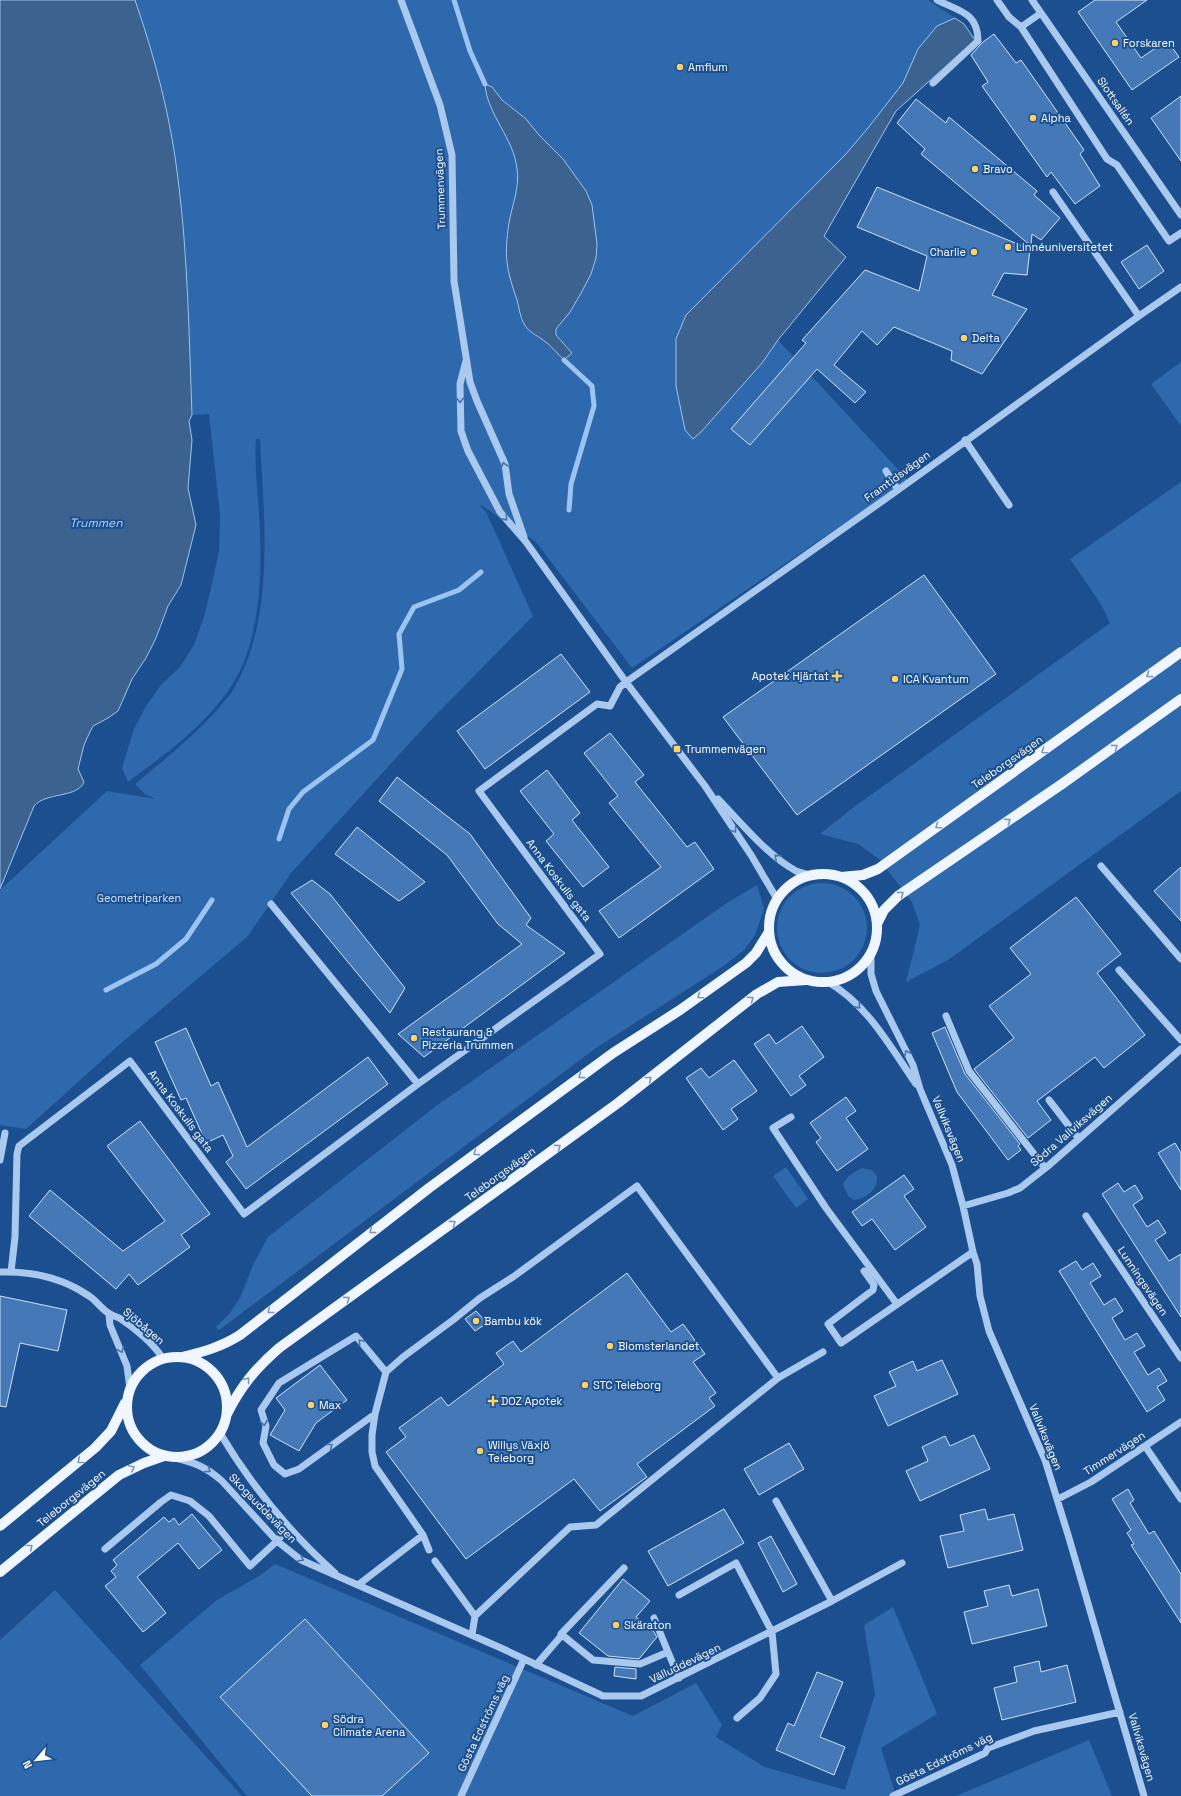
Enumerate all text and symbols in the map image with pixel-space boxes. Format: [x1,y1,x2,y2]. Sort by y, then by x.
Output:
place label: Forskaren [1123,36,1175,50]
marker: Forskaren [1110,38,1120,48]
place label: Amfium [688,60,728,74]
marker: Amfium [675,62,685,72]
street label: Slottsallén [1094,74,1138,128]
place label: Alpha [1041,111,1071,125]
marker: Alpha [1028,113,1038,123]
street label: Trummenvägen [432,148,448,230]
place label: Bravo [983,162,1013,176]
marker: Bravo [970,164,980,174]
place label: Linnéuniversitetet [1016,240,1113,254]
marker: Linnéuniversitetet [1003,242,1013,252]
place label: Charlie [930,245,966,259]
marker: Charlie [969,247,979,257]
place label: Delta [972,331,1001,345]
marker: Delta [959,333,969,343]
one-way arrow [456,397,464,403]
street label: Framtidsvägen [861,447,933,505]
one-way arrow [500,462,509,469]
one-way arrow [501,514,508,521]
water label: Trummen [69,515,123,531]
place label: Apotek Hjärtat [752,669,829,683]
one-way arrow [1147,670,1154,677]
marker: Apotek Hjärtat [832,671,842,681]
place label: ICA Kvantum [903,672,969,686]
marker: ICA Kvantum [890,674,900,684]
street label: Teleborgsvägen [969,732,1045,792]
place label: Trummenvägen [685,742,766,756]
marker: Trummenvägen [672,744,682,754]
one-way arrow [1111,744,1118,752]
one-way arrow [1041,746,1048,754]
one-way arrow [1004,818,1011,826]
one-way arrow [935,821,942,829]
one-way arrow [729,826,737,833]
street label: Anna Koskulls gata [523,836,595,925]
one-way arrow [774,855,782,862]
park label: Geometriparken [97,891,181,905]
one-way arrow [896,892,903,899]
one-way arrow [697,991,704,999]
one-way arrow [746,997,753,1004]
one-way arrow [854,1002,861,1009]
place label: Restaurang & Pizzeria Trummen [422,1025,513,1052]
marker: Restaurang & Pizzeria Trummen [409,1033,419,1043]
one-way arrow [904,1050,912,1057]
street label: Anna Koskulls gata [145,1067,217,1156]
one-way arrow [579,1071,586,1078]
one-way arrow [644,1077,651,1084]
street label: Södra Vallviksvägen [1027,1091,1115,1169]
street label: Vallviksvägen [929,1094,969,1164]
street label: Teleborgsvägen [462,1144,538,1204]
one-way arrow [554,1144,561,1152]
one-way arrow [474,1148,481,1155]
one-way arrow [448,1221,455,1228]
one-way arrow [370,1226,377,1233]
street label: Lunningsvägen [1115,1244,1171,1318]
one-way arrow [343,1297,350,1304]
street label: Sjöbågen [120,1305,168,1347]
one-way arrow [267,1306,274,1313]
place label: Bambu kök [484,1314,542,1328]
marker: Bambu kök [471,1316,481,1326]
place label: Blomsterlandet [618,1339,700,1353]
one-way arrow [358,1340,365,1347]
marker: Blomsterlandet [605,1341,615,1351]
one-way arrow [116,1347,124,1354]
one-way arrow [242,1378,249,1385]
place label: STC Teleborg [593,1378,661,1392]
marker: STC Teleborg [580,1380,590,1390]
place label: DOZ Apotek [501,1394,562,1408]
marker: DOZ Apotek [488,1396,498,1406]
place label: Max [319,1398,342,1412]
marker: Max [306,1400,316,1410]
street label: Vallviksvägen [1026,1402,1066,1472]
one-way arrow [260,1420,268,1427]
street label: Timmervägen [1080,1428,1148,1478]
place label: Willys Växjö Teleborg [488,1438,550,1465]
one-way arrow [326,1444,333,1451]
marker: Willys Växjö Teleborg [475,1446,485,1456]
one-way arrow [77,1456,85,1463]
one-way arrow [128,1465,136,1473]
one-way arrow [204,1465,211,1473]
street label: Teleborgsvägen [34,1466,108,1530]
street label: Skogsuddevägen [226,1470,300,1546]
one-way arrow [25,1545,32,1552]
one-way arrow [297,1555,304,1562]
place label: Skäraton [624,1618,671,1632]
marker: Skäraton [611,1620,621,1630]
street label: Välluddevägen [647,1640,723,1686]
street label: Gösta Edströms väg [454,1672,512,1774]
street label: Vallviksvägen [1126,1711,1158,1783]
place label: Södra Climate Arena [333,1712,406,1739]
marker: Södra Climate Arena [320,1720,330,1730]
street label: Gösta Edströms väg [893,1730,995,1788]
north arrow [16,1740,56,1780]
text: N [19,1758,35,1771]

